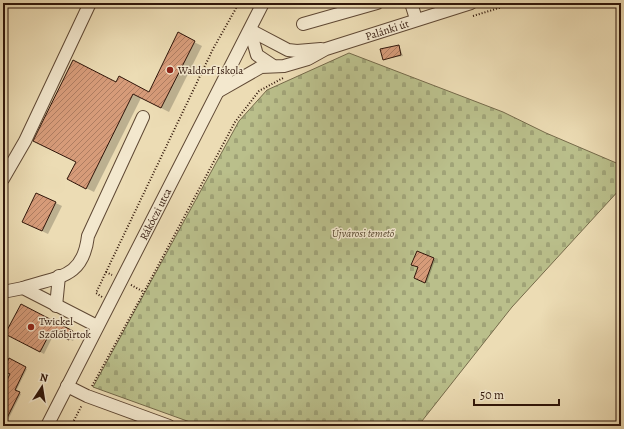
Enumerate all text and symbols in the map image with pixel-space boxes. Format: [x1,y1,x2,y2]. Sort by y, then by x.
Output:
street label: Palánki út [363,16,411,44]
place label: Waldorf Iskola [177,63,244,78]
marker: Waldorf Iskola [165,65,175,75]
street label: Rákóczi utca [136,185,176,243]
park label: Újvárosi temető [332,226,395,241]
place label: Twickel Szőlőbirtok [39,314,92,342]
marker: Twickel Szőlőbirtok [26,322,36,332]
north arrow [22,367,62,407]
text: N [38,370,49,386]
scale bar [474,381,559,407]
text: 50 m [480,387,504,403]

